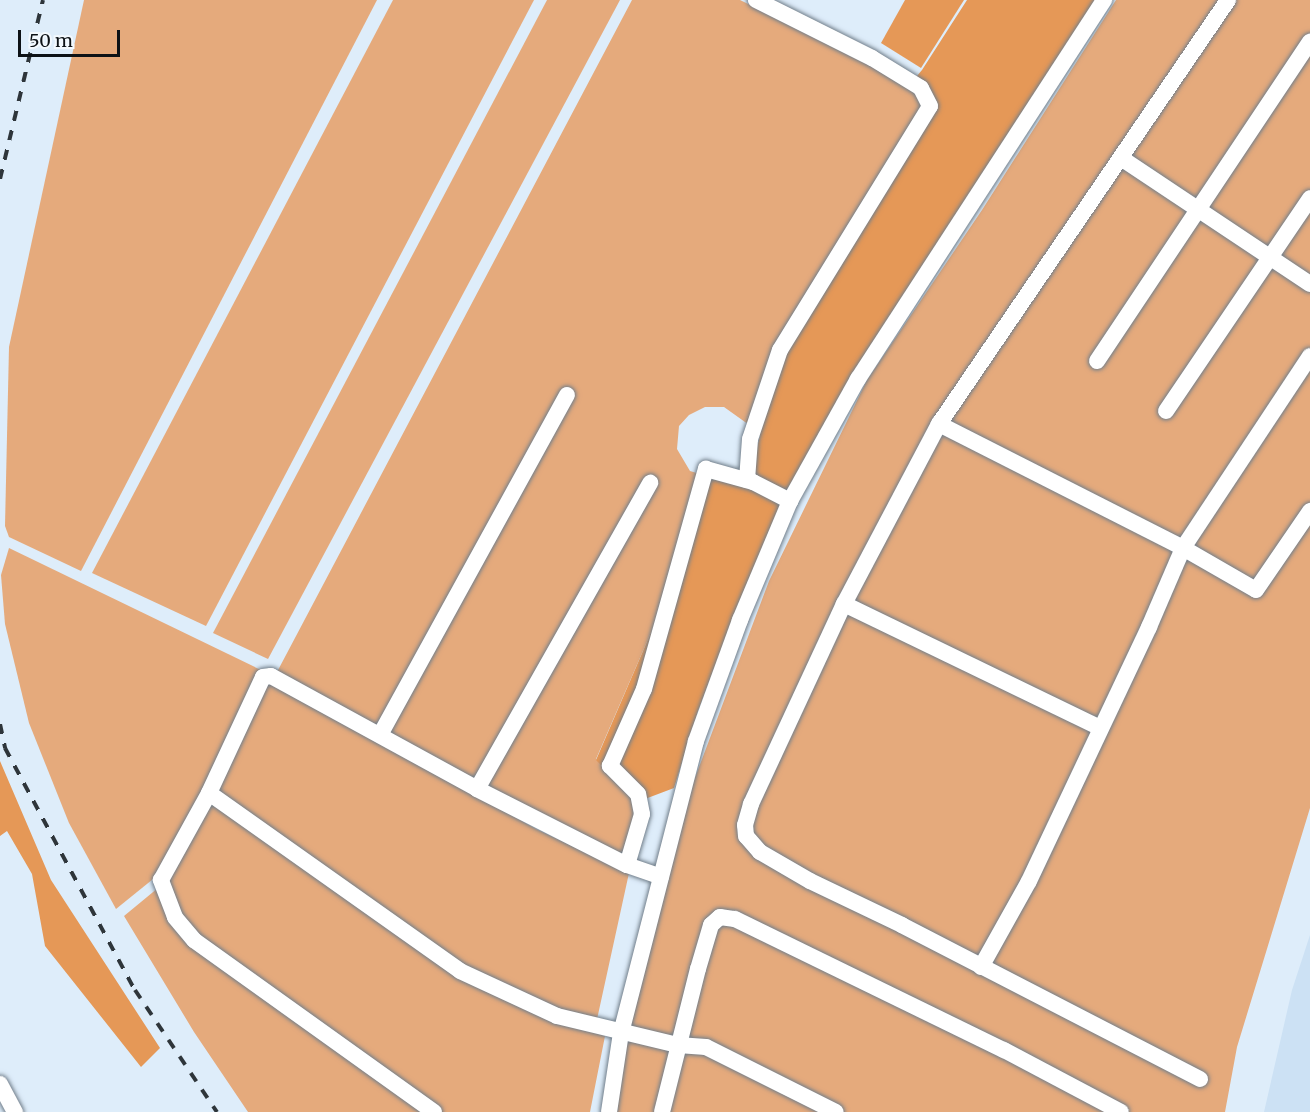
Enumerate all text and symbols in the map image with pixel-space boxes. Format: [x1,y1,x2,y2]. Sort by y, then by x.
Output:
scale bar [21,18,123,56]
text: 50 m [29,29,73,52]

